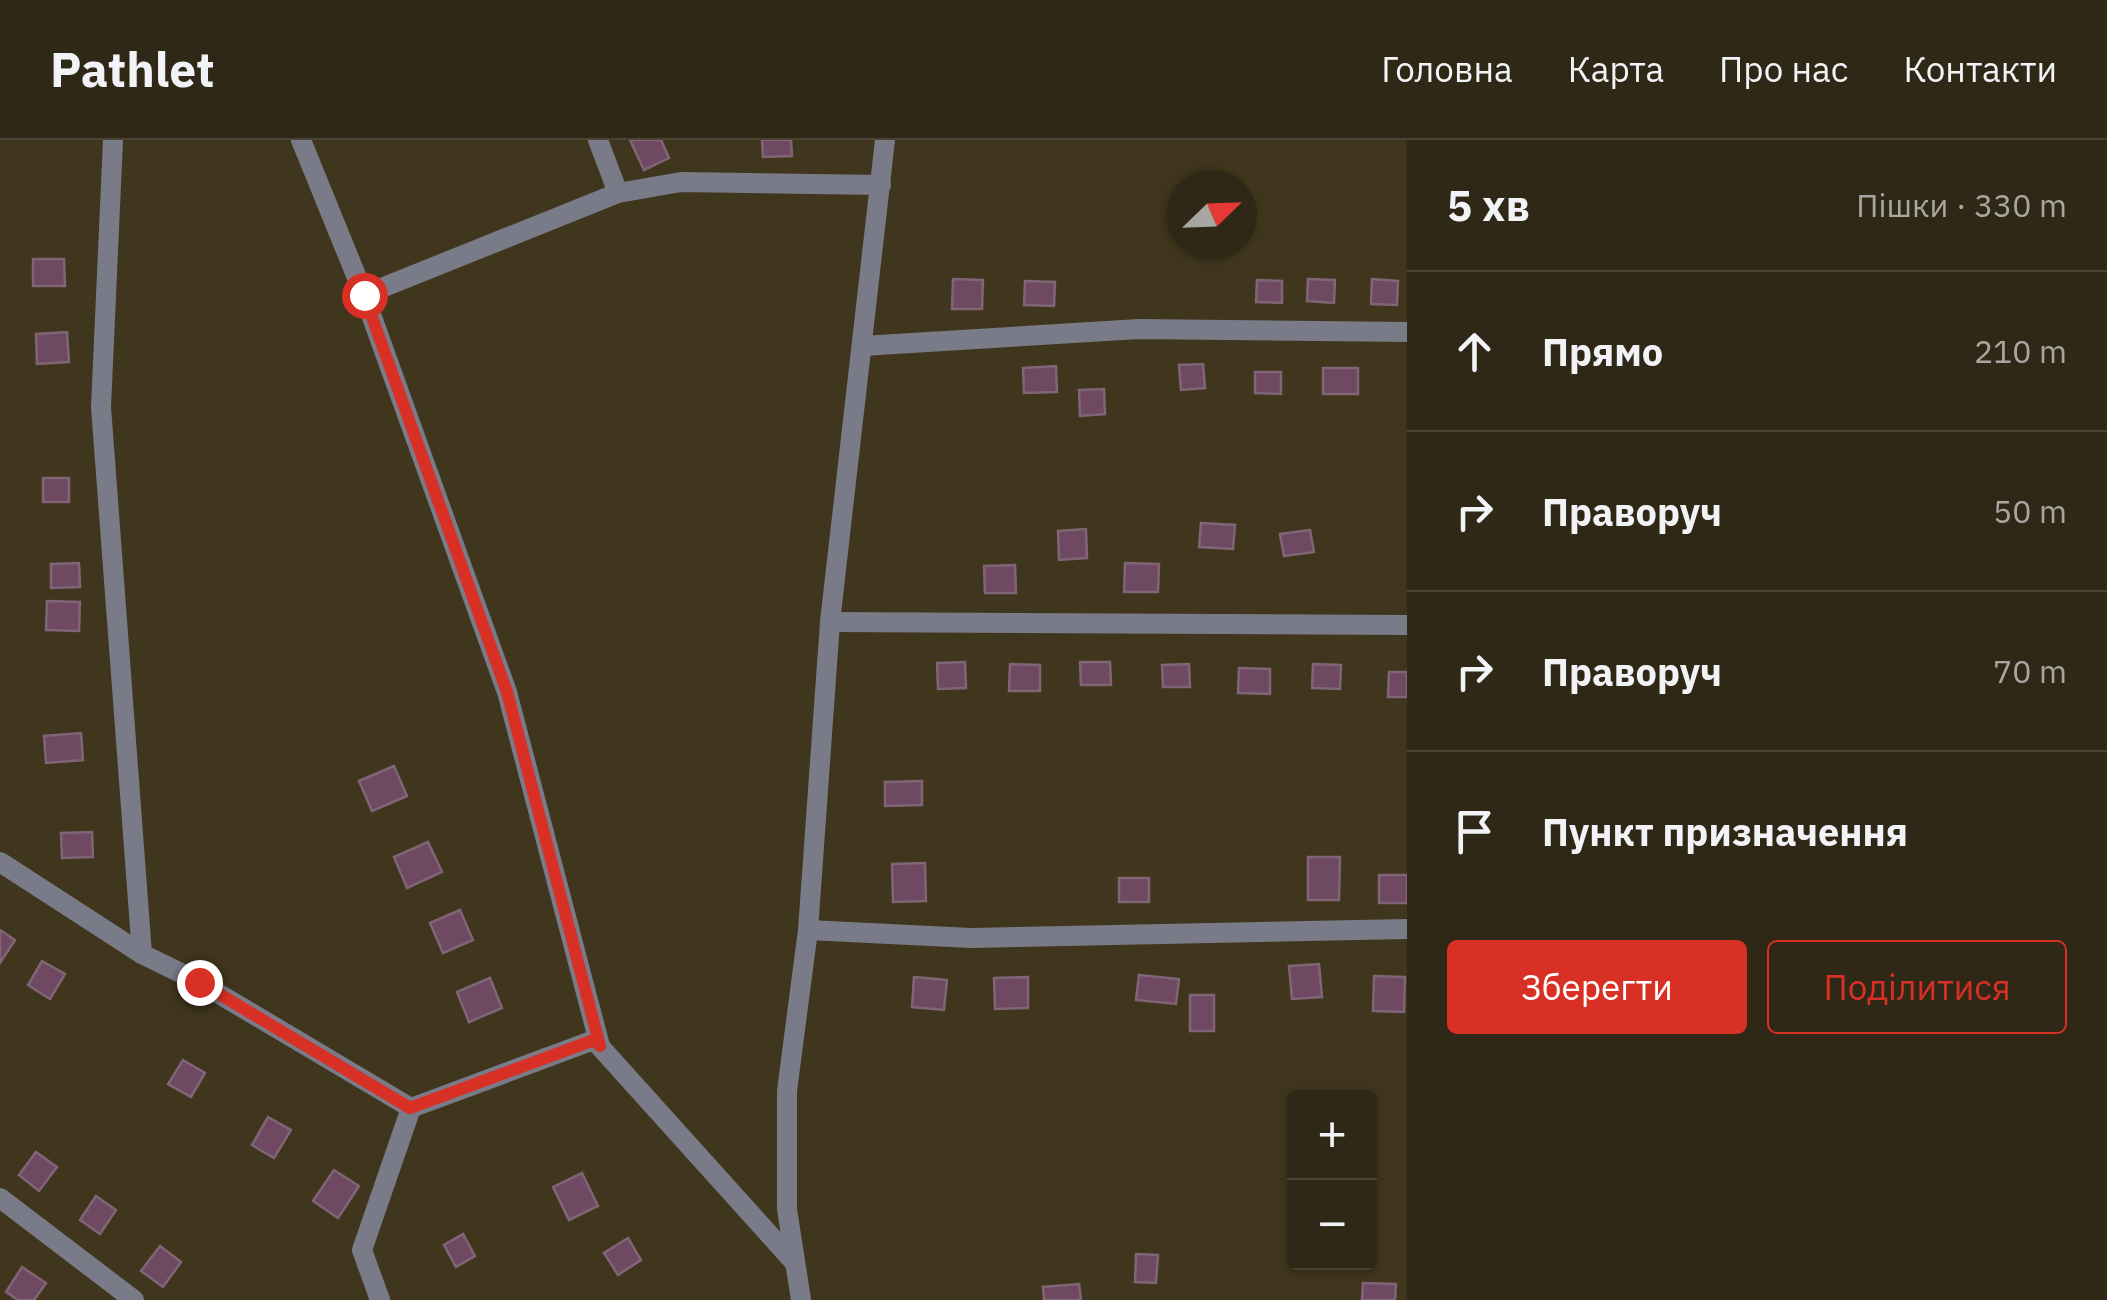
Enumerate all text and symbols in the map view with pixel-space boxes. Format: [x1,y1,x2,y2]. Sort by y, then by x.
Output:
text: Pathlet [50,38,215,100]
text: Головна [1381,46,1513,92]
text: Карта [1568,46,1664,92]
text: Про нас [1719,46,1848,92]
text: Контакти [1903,46,2057,92]
north arrow [1167,170,1257,260]
text: 5 хв [1447,178,1530,233]
text: Пішки · 330 m [1856,184,2067,226]
route start [342,273,388,319]
icon: ahead [1447,324,1502,379]
text: Прямо [1542,327,1663,376]
text: 210 m [1974,330,2067,372]
icon: right [1447,484,1502,539]
text: Праворуч [1542,487,1722,536]
text: 50 m [1993,490,2067,532]
icon: right [1447,644,1502,699]
text: Праворуч [1542,647,1722,696]
text: 70 m [1993,650,2067,692]
icon: arrive [1447,804,1502,859]
text: Пункт призначення [1542,807,1908,856]
button: Зберегти [1447,940,1747,1034]
button: Поділитися [1767,940,2067,1034]
route end [177,960,223,1006]
map controls [1287,1090,1377,1270]
button: + [1287,1090,1377,1180]
button: − [1287,1180,1377,1270]

